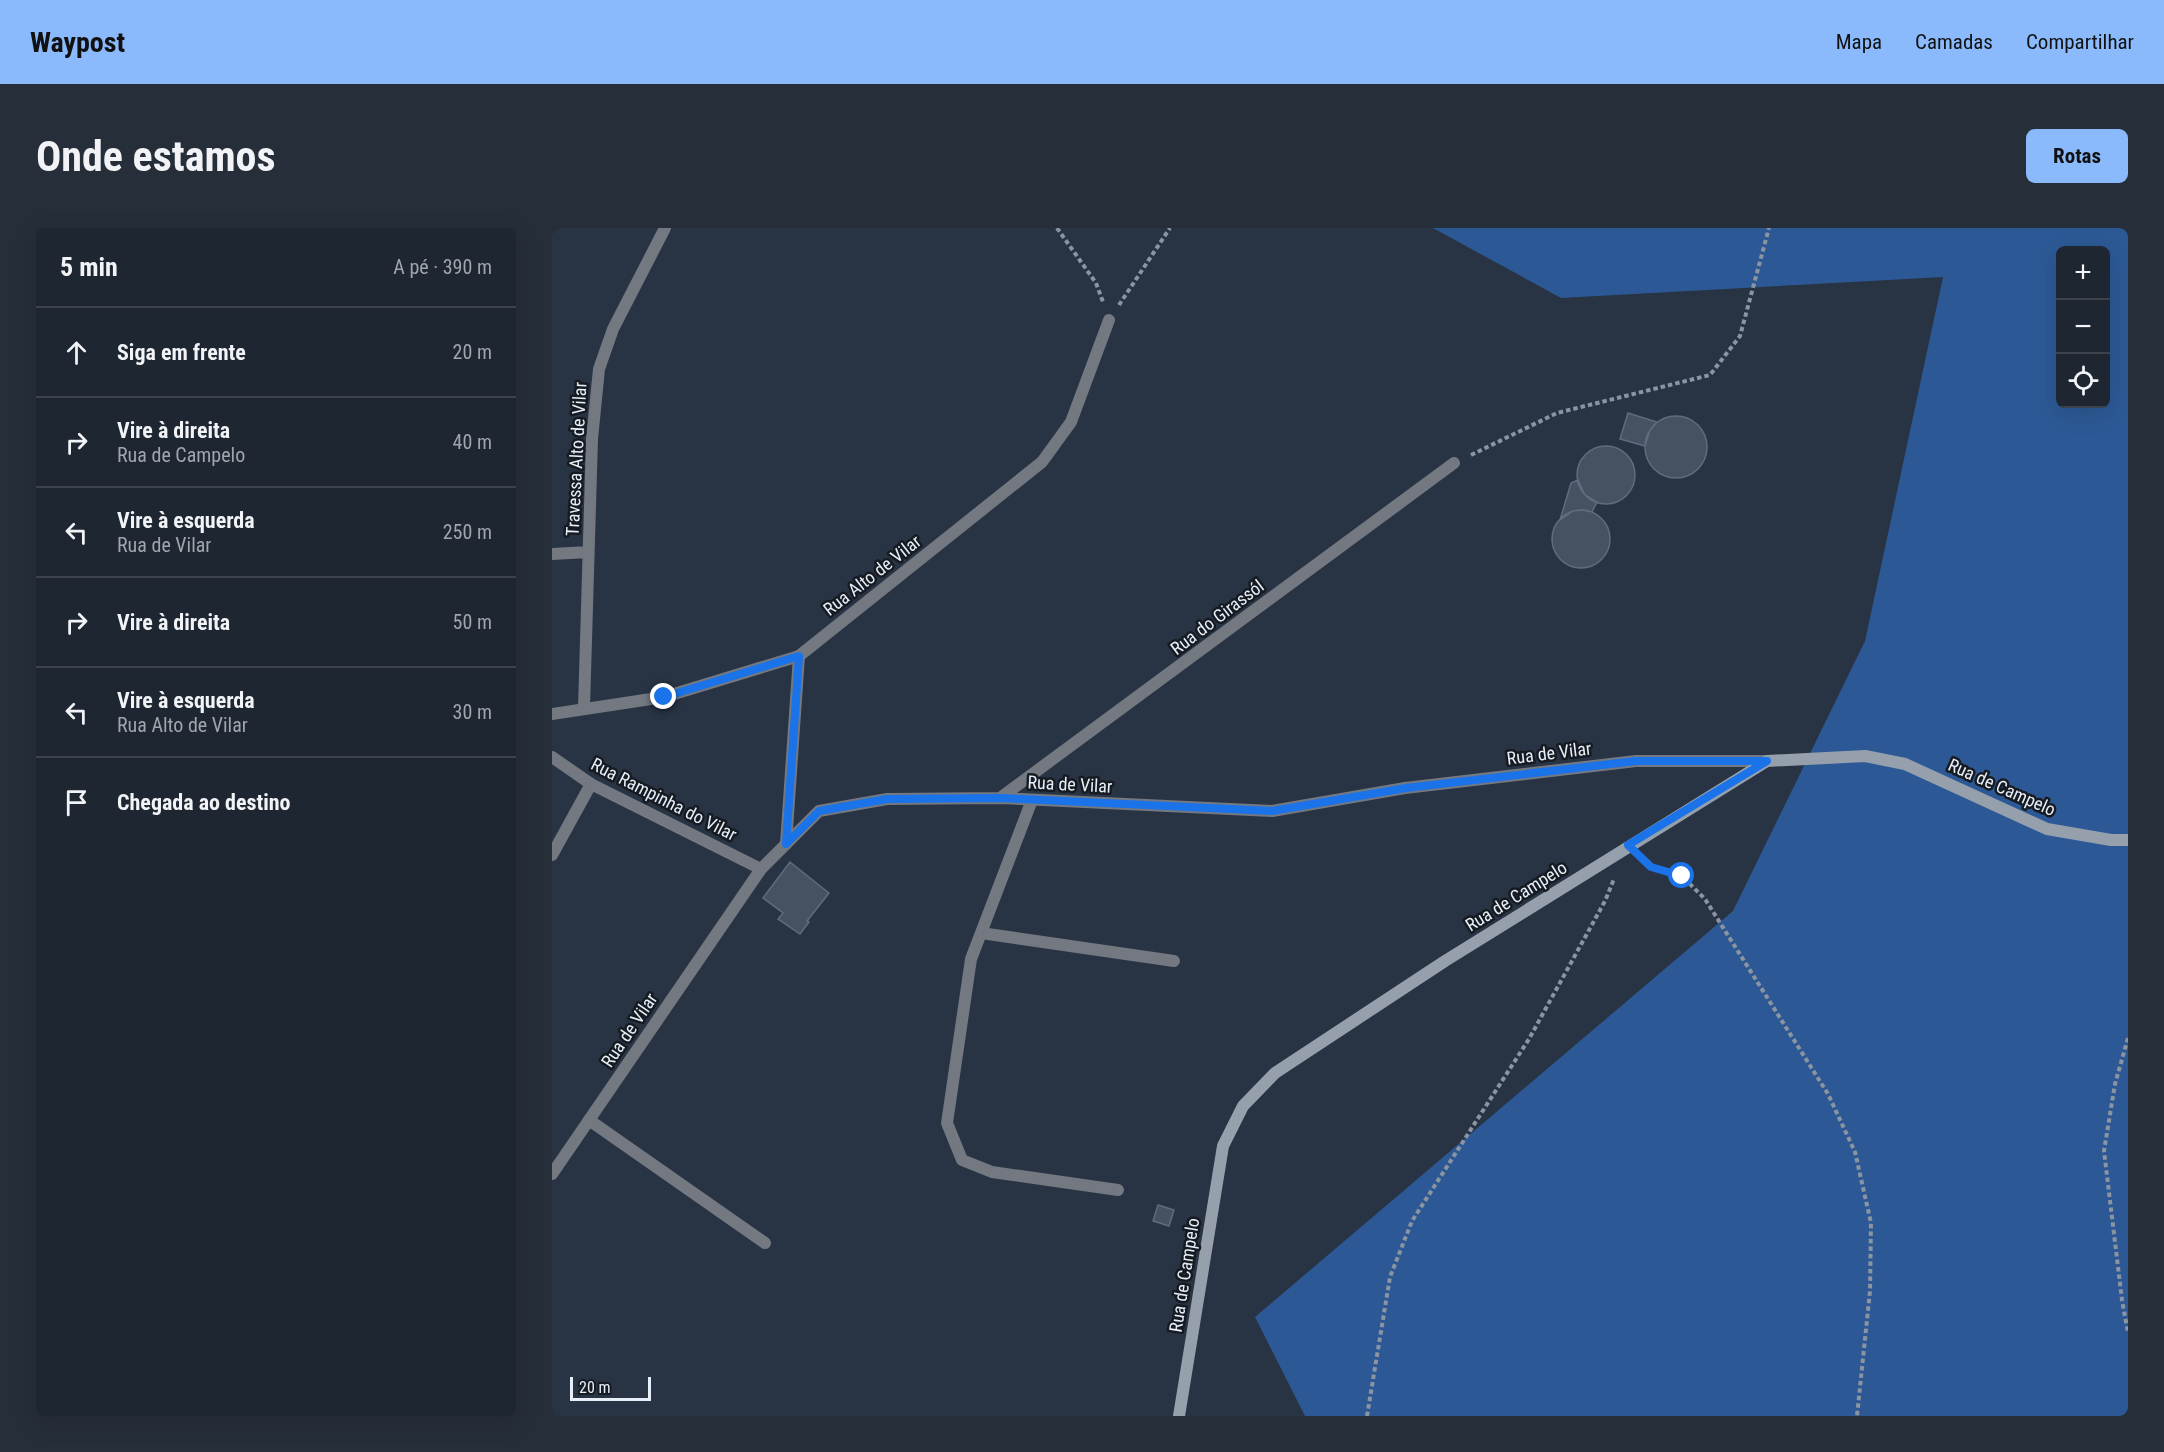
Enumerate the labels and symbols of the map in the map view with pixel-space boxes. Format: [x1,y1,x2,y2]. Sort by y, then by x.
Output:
street label: Travessa Alto de Vilar [561,381,591,537]
street label: Rua Alto de Vilar [819,530,925,620]
street label: Rua do Girassól [1166,575,1268,659]
route end [650,683,676,709]
street label: Rua de Vilar [1506,737,1593,769]
street label: Rua Rampinha do Vilar [588,753,741,845]
street label: Rua de Campelo [1945,754,2059,820]
street label: Rua de Vilar [1027,771,1113,797]
street label: Rua de Campelo [1462,857,1570,935]
route start [1668,862,1694,888]
street label: Rua de Vilar [597,988,662,1071]
street label: Rua de Campelo [1165,1216,1203,1334]
scale bar [570,1374,651,1402]

